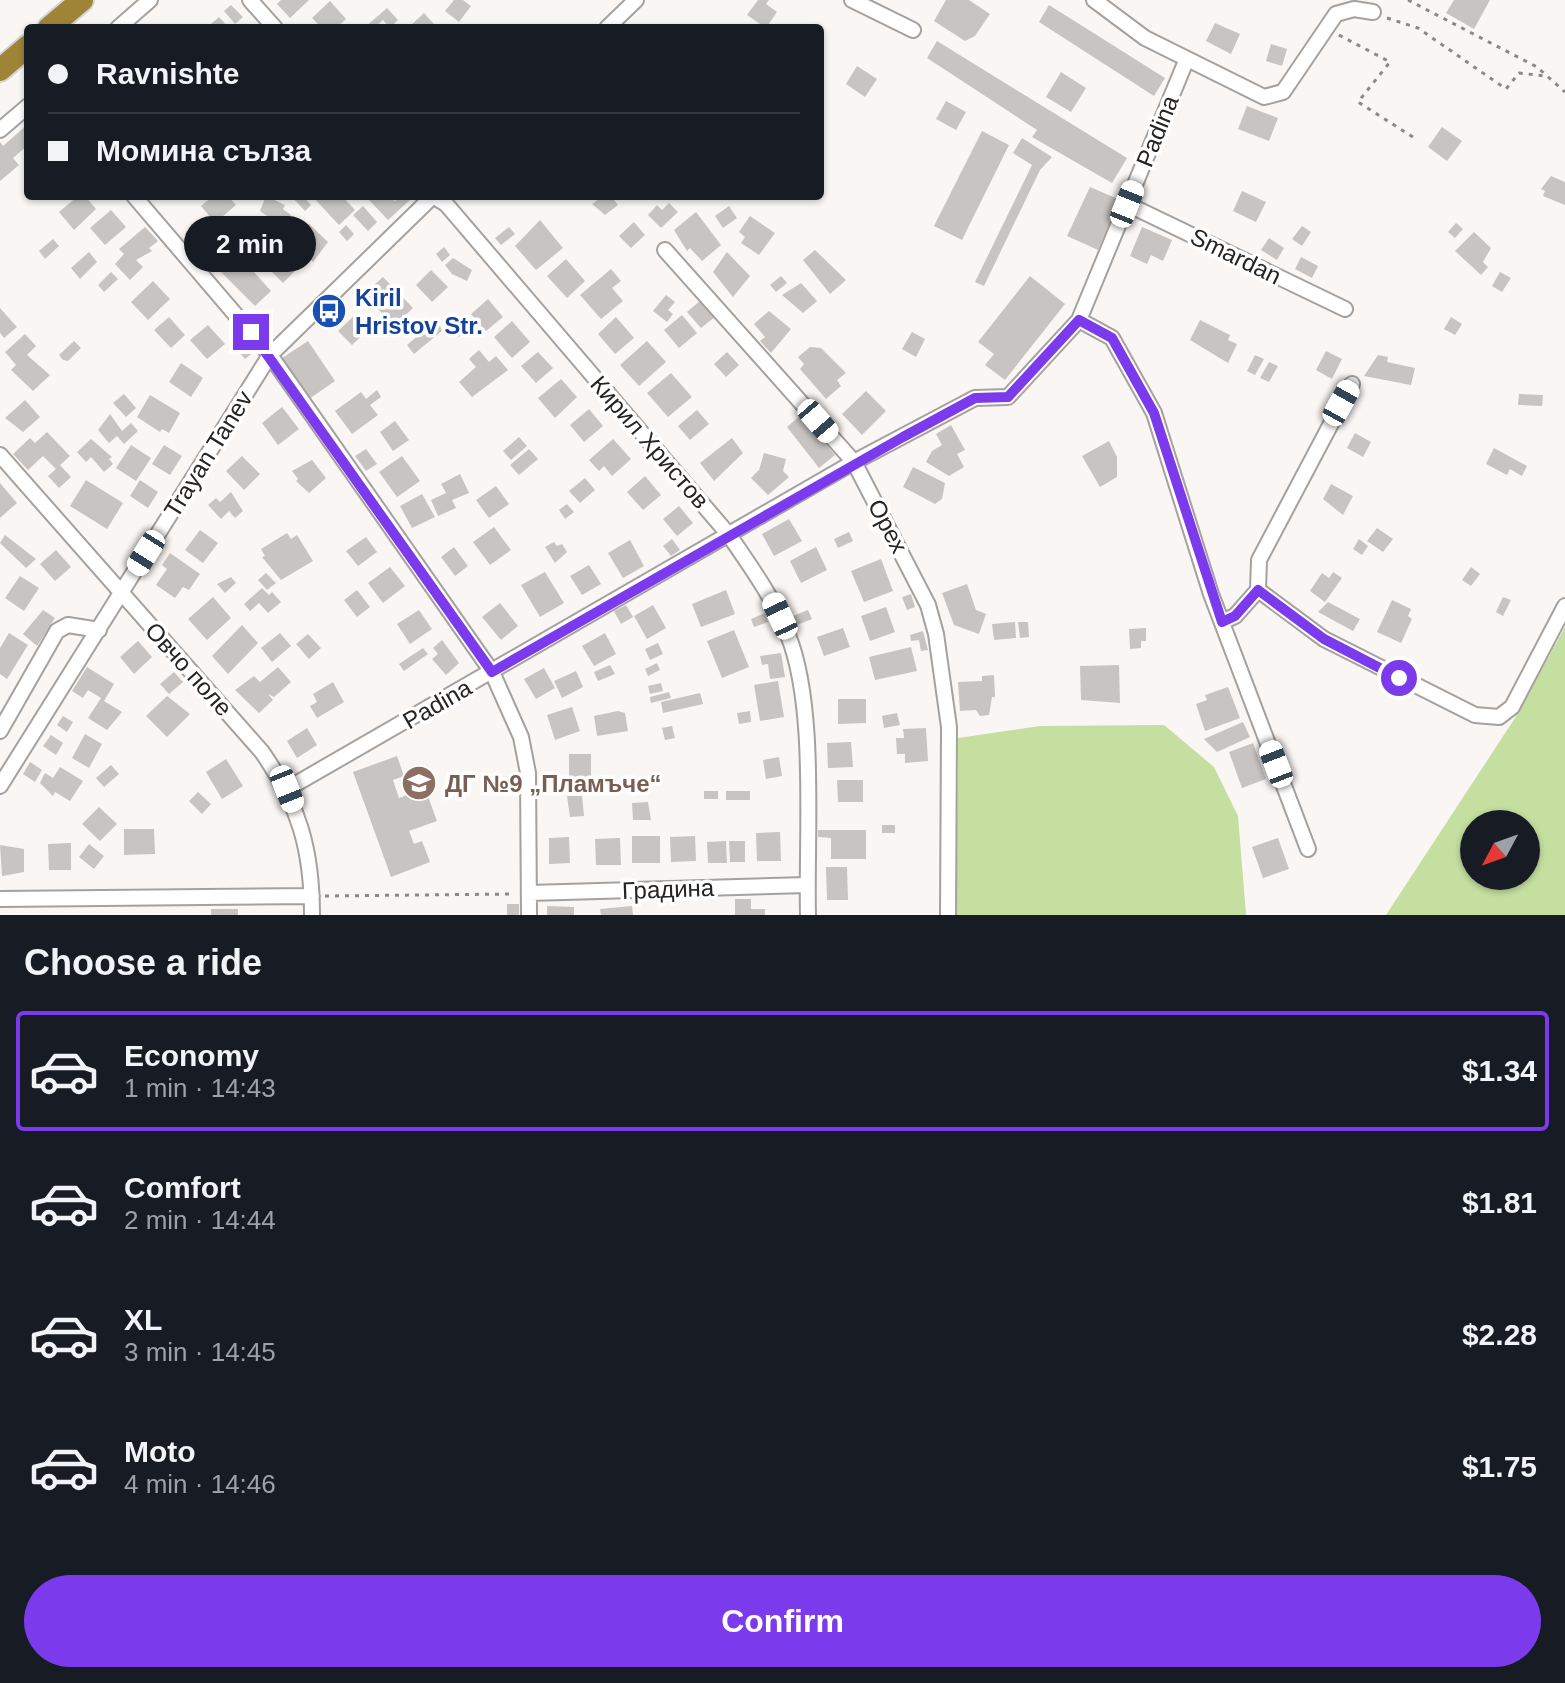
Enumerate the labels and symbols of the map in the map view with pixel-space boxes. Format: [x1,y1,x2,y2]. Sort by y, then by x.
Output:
street label: Padina [1130,91,1184,171]
car [1107,177,1147,231]
callout: 2 min [185,216,317,272]
street label: Smardan [1186,223,1286,289]
place label: Kiril Hristov Str. [355,284,483,339]
bus stop icon: Kiril Hristov Str. [310,292,348,330]
route end [233,314,269,350]
street label: Кирил Христов [585,370,715,514]
car [1319,376,1363,430]
street label: Trayan Tanev [158,386,258,522]
car [793,395,843,447]
street label: Орех [863,495,913,557]
car [123,526,169,580]
car [759,589,801,643]
street label: Овчо поле [140,617,238,721]
route start [1381,660,1417,696]
street label: Padina [398,673,477,734]
car [1256,737,1296,791]
car [267,762,307,816]
school or university icon: ДГ №9 „Пламъче“ [400,764,438,802]
place label: ДГ №9 „Пламъче“ [445,770,662,797]
north arrow [1460,810,1540,890]
street label: Градина [621,874,715,904]

